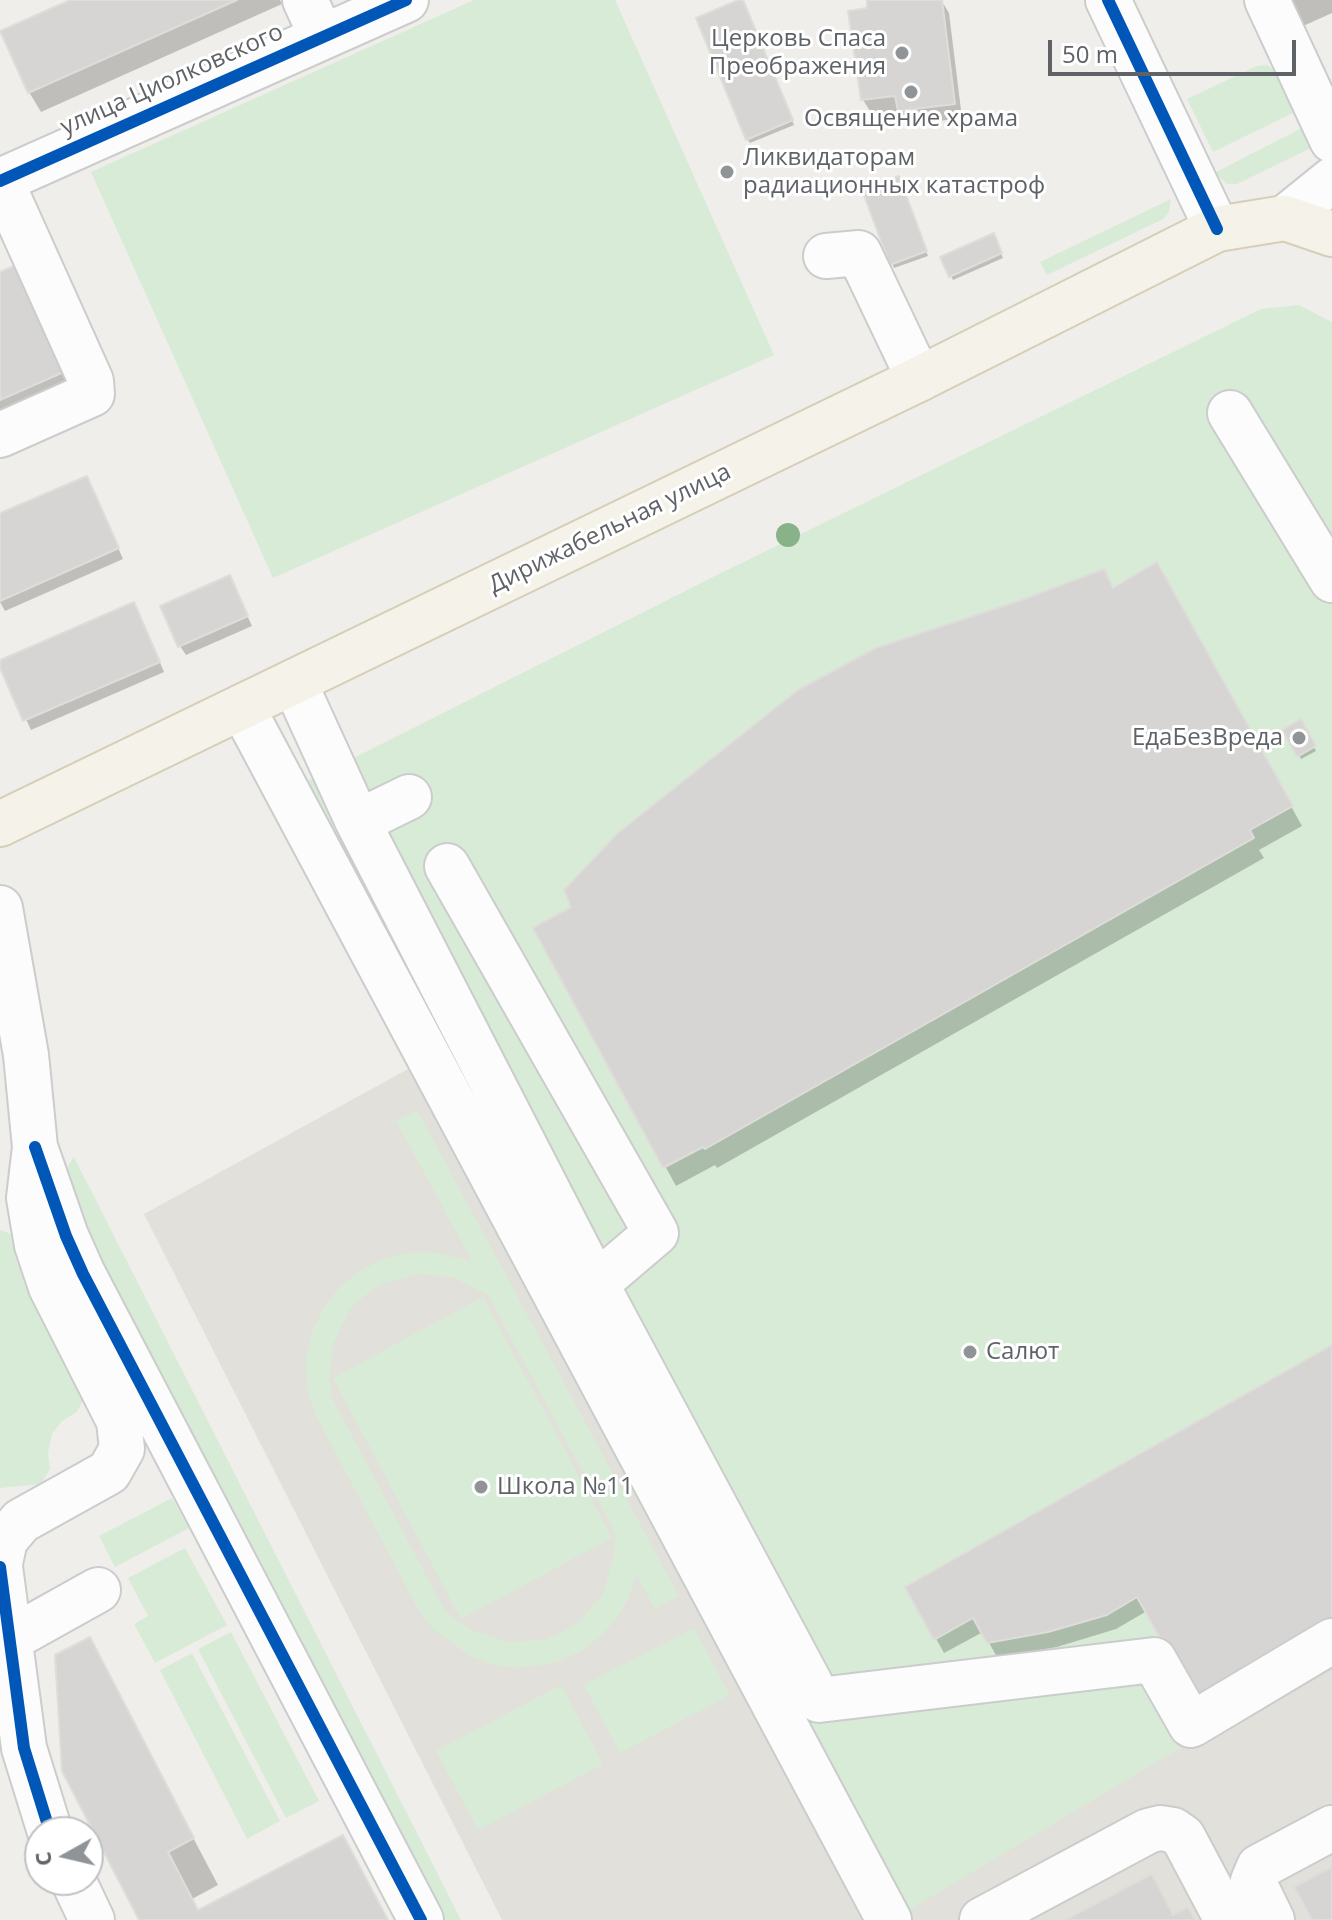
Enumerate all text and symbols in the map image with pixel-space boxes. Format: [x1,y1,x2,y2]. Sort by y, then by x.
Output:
street label: улица Циолковского [56,18,288,142]
scale bar [1052,24,1300,74]
place label: Церковь Спаса Преображения [709,25,886,81]
text: 50 m [1062,37,1118,70]
marker: Церковь Спаса Преображения [893,44,911,62]
marker: Освящение храма [902,83,920,101]
place label: Освящение храма [804,105,1018,133]
place label: Ликвидаторам радиационных катастроф [743,144,1045,200]
marker: Ликвидаторам радиационных катастроф [718,163,736,181]
street label: Дирижабельная улица [484,458,736,600]
place label: ЕдаБезВреда [1132,724,1283,752]
marker: ЕдаБезВреда [1290,729,1308,747]
place label: Салют [986,1338,1059,1366]
marker: Салют [961,1343,979,1361]
place label: Школа №11 [497,1473,634,1501]
marker: Школа №11 [472,1478,490,1496]
north arrow [24,1816,104,1896]
text: С [26,1850,58,1868]

